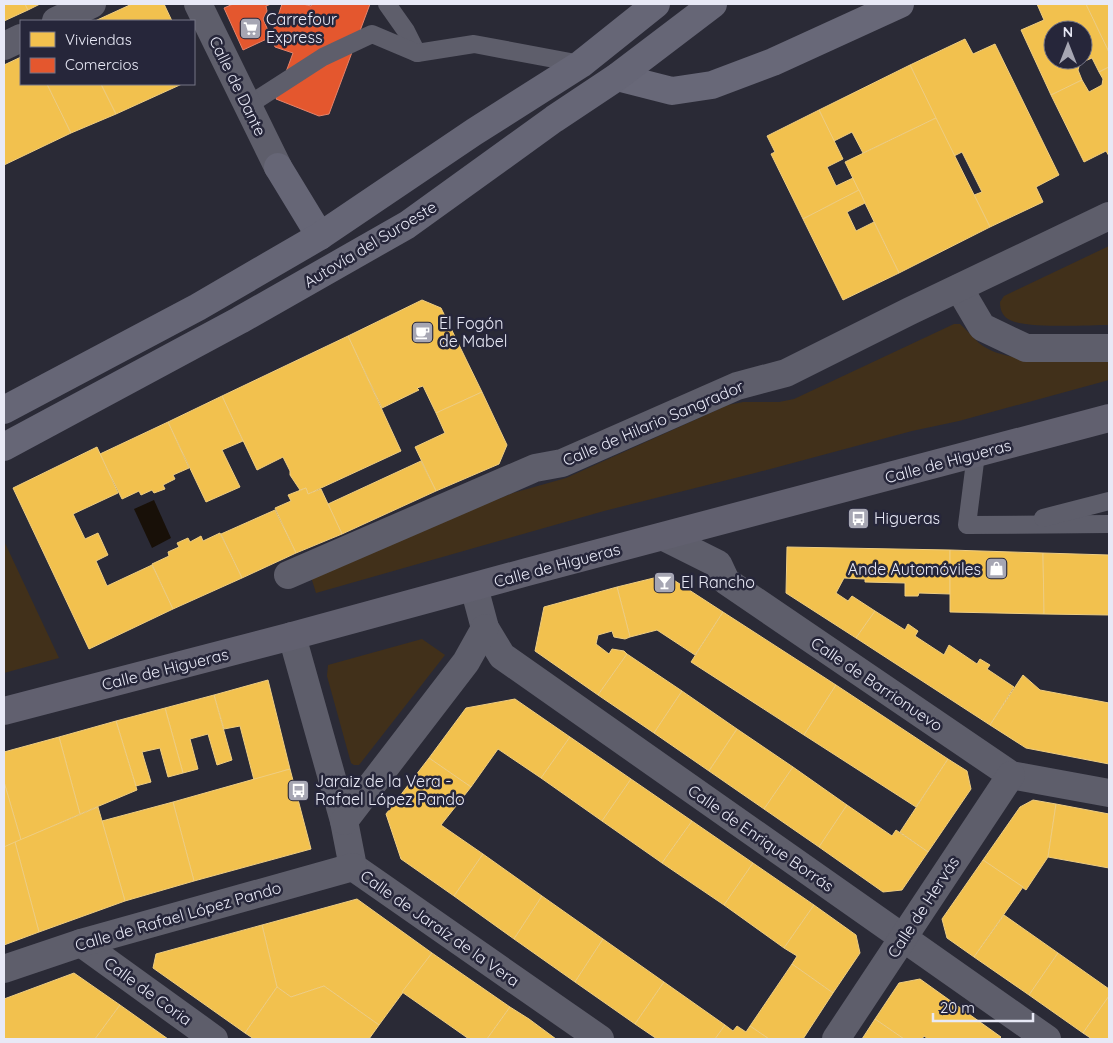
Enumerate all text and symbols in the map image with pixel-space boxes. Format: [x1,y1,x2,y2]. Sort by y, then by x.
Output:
place label: Carrefour Express [266,9,337,47]
supermarket icon: Carrefour Express [238,16,262,40]
legend [20,20,195,85]
north arrow [1043,20,1093,70]
text: N [1063,23,1073,41]
text: Viviendas [65,30,132,49]
street label: Calle de Dante [205,33,271,139]
text: Comercios [65,55,139,74]
street label: Autovía del Suroeste [300,196,440,292]
place label: El Fogón de Mabel [439,313,507,351]
cafe icon: El Fogón de Mabel [411,320,435,344]
street label: Calle de Hilario Sangrador [559,376,747,470]
street label: Calle de Higueras [883,435,1013,487]
bus stop icon: Higueras [846,506,870,530]
place label: Higueras [874,508,940,528]
street label: Calle de Higueras [492,539,622,591]
shop icon: Ande Automóviles [985,557,1009,581]
place label: Ande Automóviles [848,559,981,579]
bar icon: El Rancho [653,570,677,594]
place label: El Rancho [681,572,755,592]
street label: Calle de Barrionuevo [807,632,947,736]
street label: Calle de Higueras [100,644,230,694]
place label: Jaraiz de la Vera - Rafael López Pando [315,771,465,809]
bus stop icon: Jaraiz de la Vera - Rafael López Pando [287,778,311,802]
street label: Calle de Enrique Borrás [684,780,838,896]
street label: Calle de Hervás [883,852,963,962]
street label: Calle de Jaraíz de la Vera [357,865,523,991]
street label: Calle de Rafael López Pando [73,877,283,955]
street label: Calle de Coria [100,953,196,1029]
scale bar [933,990,1033,1022]
text: 20 m [940,998,975,1017]

